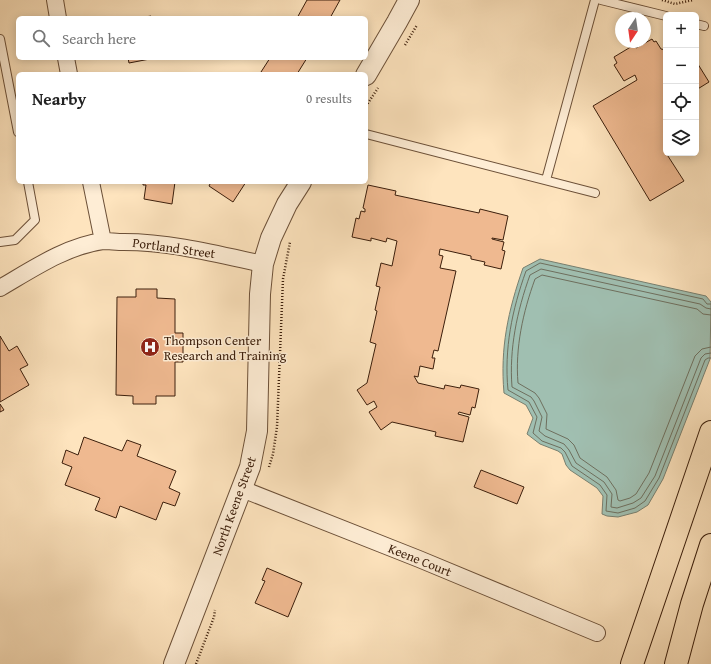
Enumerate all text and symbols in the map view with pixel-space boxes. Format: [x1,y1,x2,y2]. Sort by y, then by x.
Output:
north arrow [615,12,651,48]
map controls [663,12,699,156]
button: + [663,12,699,48]
search box [16,16,368,60]
icon: search [30,27,52,49]
text: Search here [62,28,136,49]
button: − [663,48,699,84]
button: locate [663,84,699,120]
text: Nearby [32,86,86,111]
text: 0 results [306,89,352,108]
button: layers [663,120,699,156]
street label: Portland Street [131,233,217,263]
place label: Thompson Center Research and Training [164,331,287,365]
hospital icon: Thompson Center Research and Training [139,336,161,358]
street label: North Keene Street [207,453,261,558]
street label: Keene Court [385,539,455,581]

